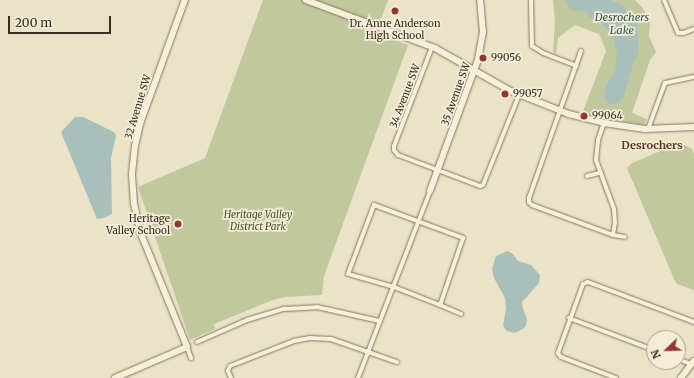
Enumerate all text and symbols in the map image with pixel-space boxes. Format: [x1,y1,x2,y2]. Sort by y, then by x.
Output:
marker: Dr. Anne Anderson High School [390,6,400,16]
scale bar [10,8,113,34]
water label: Desrochers Lake [595,11,649,37]
text: 200 m [15,15,52,30]
place label: Dr. Anne Anderson High School [349,17,441,40]
place label: 99056 [491,52,521,64]
marker: 99056 [478,53,488,63]
street label: 35 Avenue SW [439,61,473,127]
street label: 34 Avenue SW [387,62,423,130]
street label: 32 Avenue SW [122,73,154,141]
place label: 99057 [513,88,542,100]
marker: 99057 [500,89,510,99]
place label: 99064 [592,110,623,122]
marker: 99064 [579,111,589,121]
district label: Desrochers [621,138,683,152]
park label: Heritage Valley District Park [224,208,292,232]
place label: Heritage Valley School [106,212,170,236]
marker: Heritage Valley School [173,219,183,229]
north arrow [646,330,686,370]
text: N [648,348,664,361]

